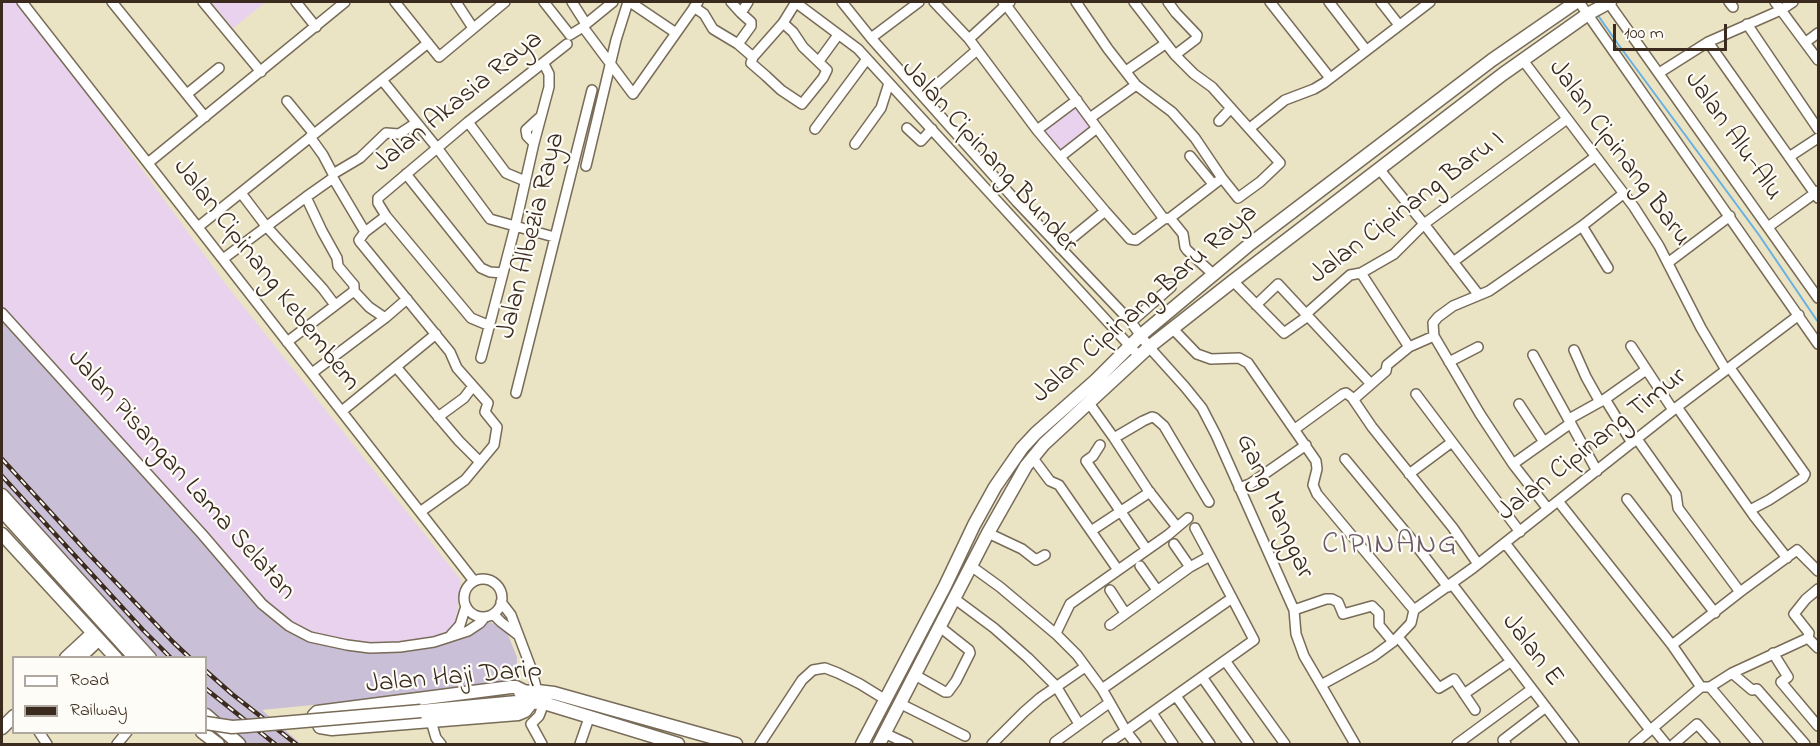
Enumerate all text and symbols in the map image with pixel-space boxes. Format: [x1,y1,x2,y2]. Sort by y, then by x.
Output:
scale bar [1616,12,1730,50]
text: 100 m [1624,21,1664,47]
street label: Jalan Akasia Raya [368,25,550,181]
street label: Jalan Cipinang Baru [1539,54,1697,254]
street label: Jalan Cipinang Bunder [893,55,1083,261]
street label: Jalan Alu-Alu [1676,66,1788,208]
street label: Jalan Cipinang Baru I [1304,125,1512,293]
street label: Jalan Albezia Raya [492,130,574,342]
street label: Jalan Cipinang Kebembem [164,153,366,399]
street label: Jalan Cipinang Baru Raya [1026,198,1266,412]
street label: Jalan Pisangan Lama Selatan [59,344,301,608]
street label: Jalan Cipinang Timur [1492,362,1694,530]
street label: Gang Manggar [1227,429,1319,585]
district label: CIPINANG [1322,529,1458,565]
street label: Jalan E [1493,608,1569,694]
street label: Jalan Haji Darip [365,655,543,703]
legend [12,656,207,734]
text: Road [70,668,109,694]
text: Railway [70,698,127,724]

